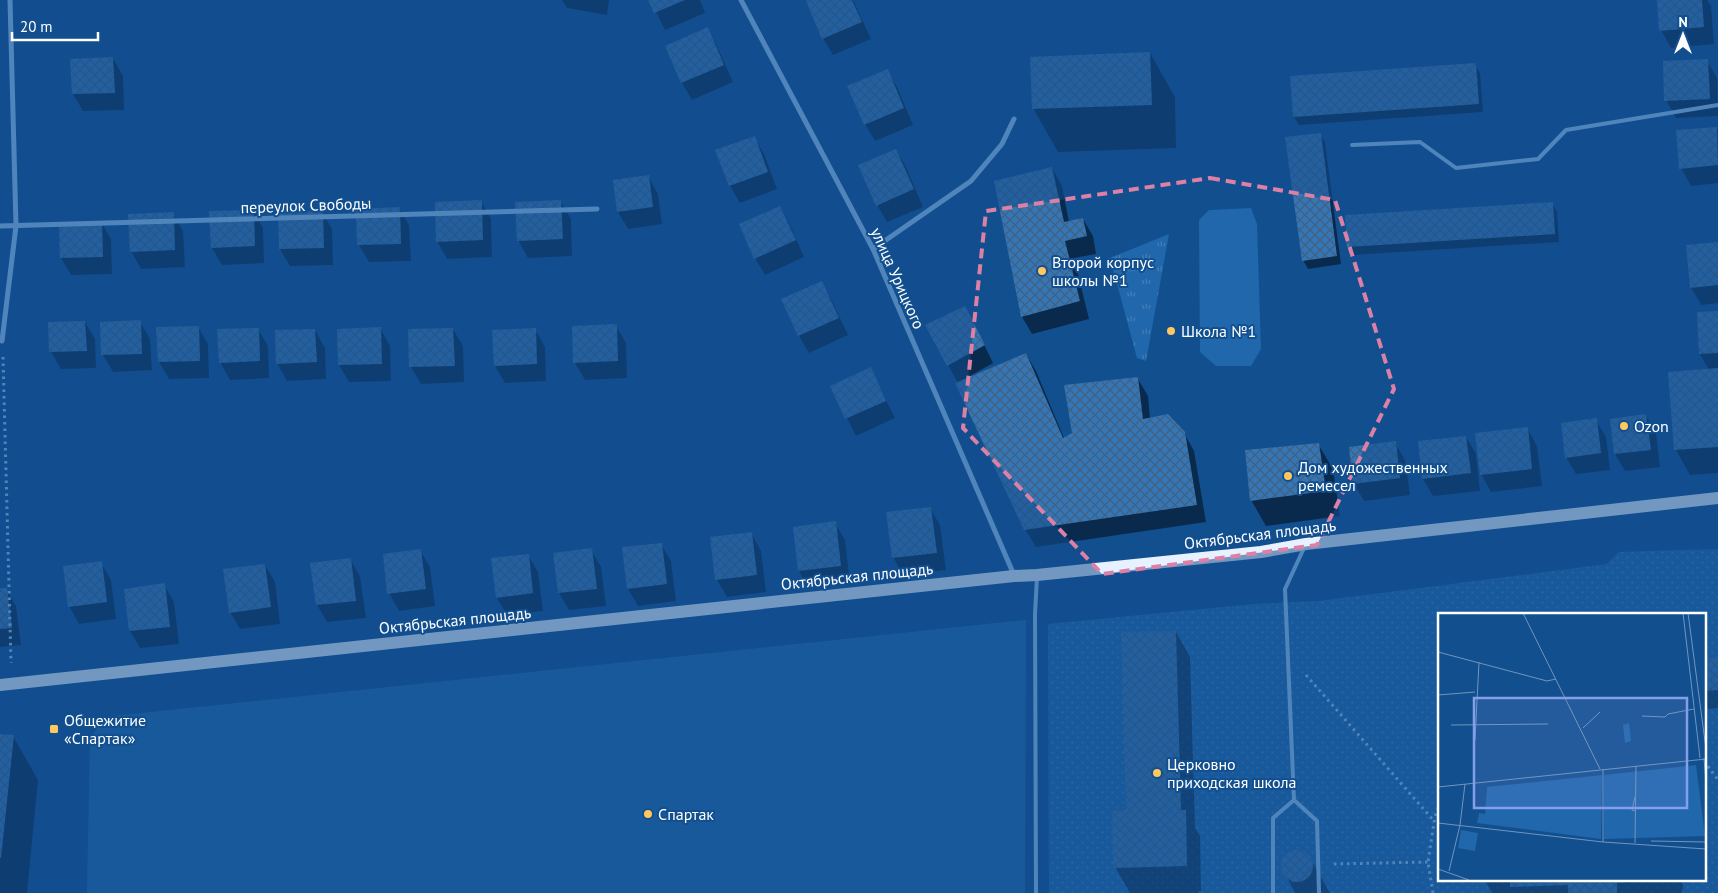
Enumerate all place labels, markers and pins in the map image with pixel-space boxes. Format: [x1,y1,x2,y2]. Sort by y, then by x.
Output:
place label: Второй корпус школы №1 [1052,252,1154,290]
marker: Второй корпус школы №1 [1036,265,1048,277]
place label: Школа №1 [1181,321,1256,341]
marker: Школа №1 [1165,325,1177,337]
place label: Ozon [1634,416,1669,436]
marker: Ozon [1618,420,1630,432]
place label: Дом художественных ремесел [1298,457,1448,495]
marker: Дом художественных ремесел [1282,470,1294,482]
place label: Общежитие «Спартак» [64,710,146,748]
marker: Общежитие «Спартак» [48,723,60,735]
place label: Церковно приходская школа [1167,754,1296,792]
marker: Церковно приходская школа [1151,767,1163,779]
place label: Спартак [658,804,714,824]
marker: Спартак [642,808,654,820]

